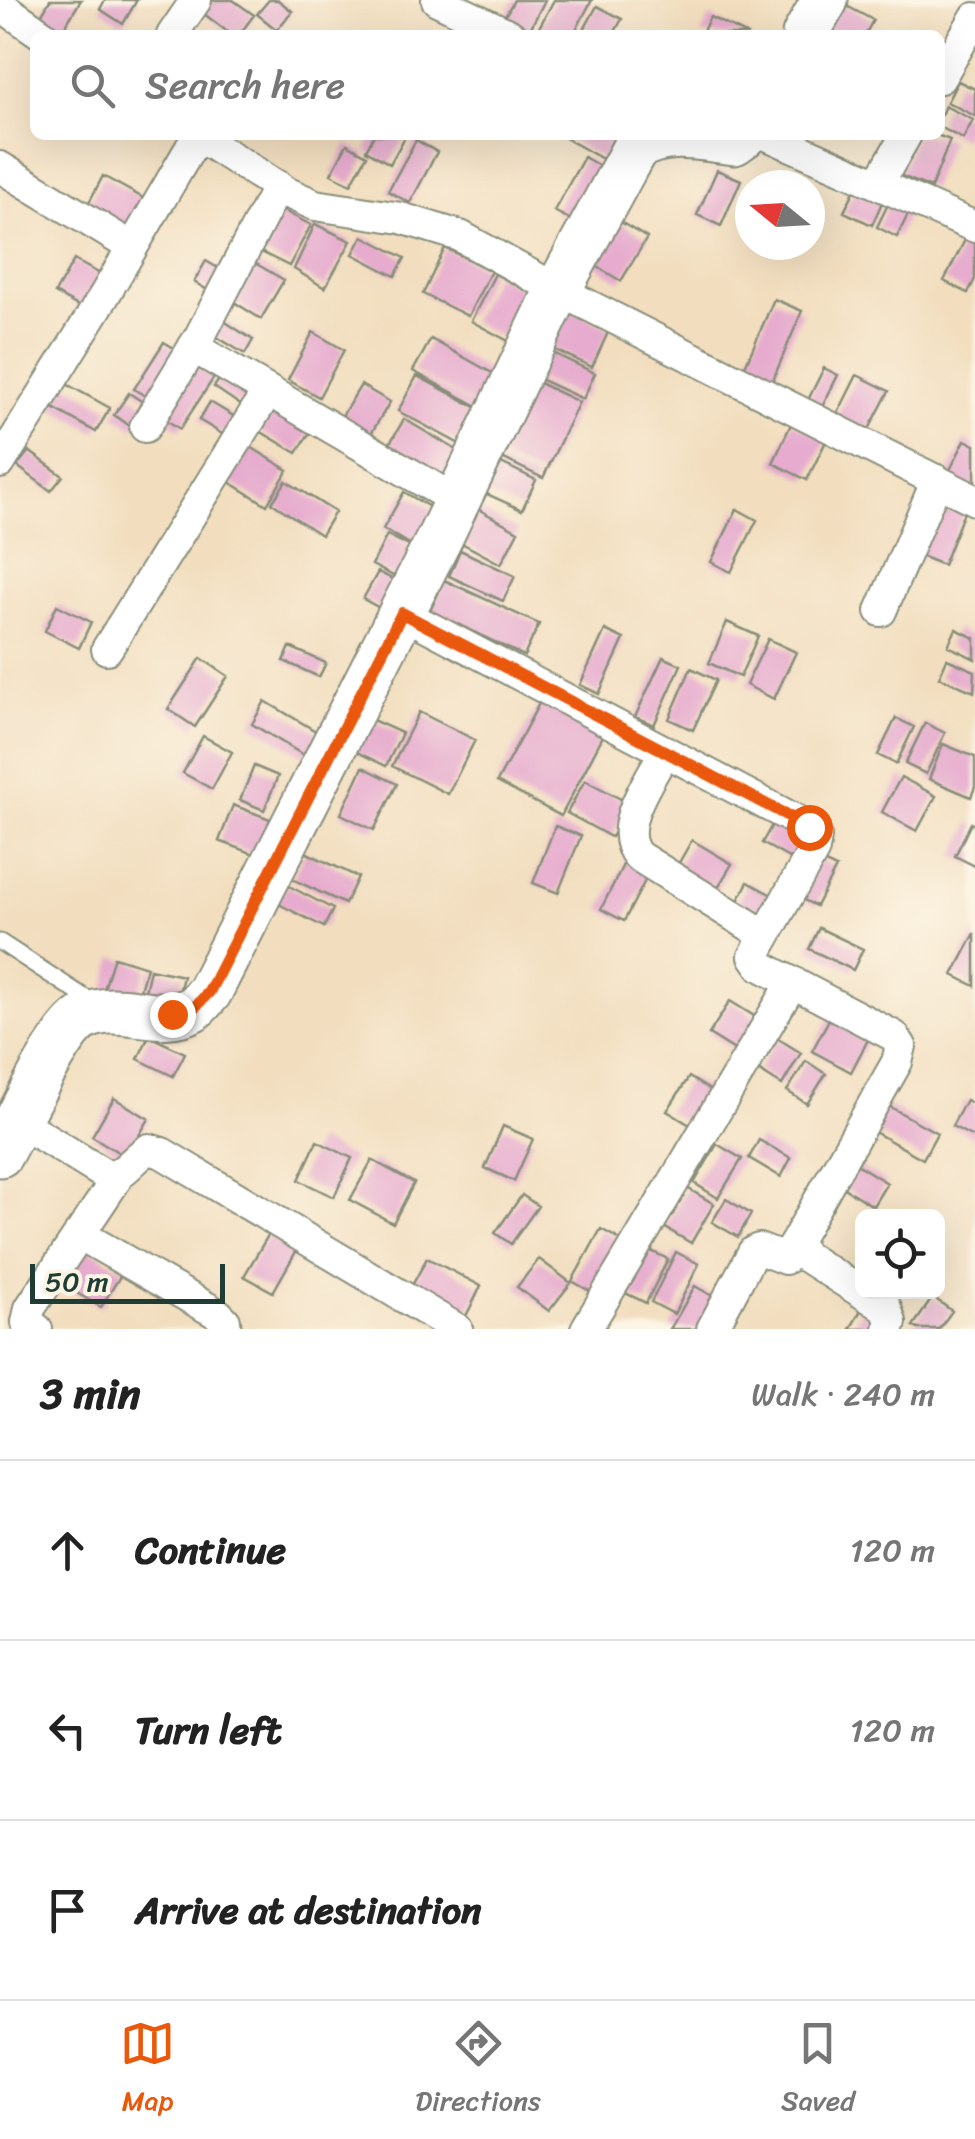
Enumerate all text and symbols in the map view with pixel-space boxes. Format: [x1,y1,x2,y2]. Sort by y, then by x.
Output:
search box [30,30,945,140]
text: Search here [145,52,345,119]
icon: search [65,58,120,113]
north arrow [735,170,825,260]
route start [787,805,833,851]
route end [150,992,196,1038]
map controls [855,1209,945,1299]
button: locate [855,1209,945,1299]
text: 50 m [45,1257,109,1306]
scale bar [30,1259,225,1304]
text: 3 min [40,1357,140,1431]
text: Walk · 240 m [751,1366,935,1423]
text: Continue [135,1517,286,1584]
text: 120 m [850,1522,935,1579]
icon: ahead [40,1523,95,1578]
text: Turn left [135,1697,281,1764]
text: 120 m [850,1702,935,1759]
icon: left [40,1703,95,1758]
text: Arrive at destination [135,1877,482,1944]
icon: arrive [40,1883,95,1938]
tab: Map [120,2016,175,2125]
tab: Directions [415,2016,541,2125]
tab: Saved [781,2016,855,2125]

